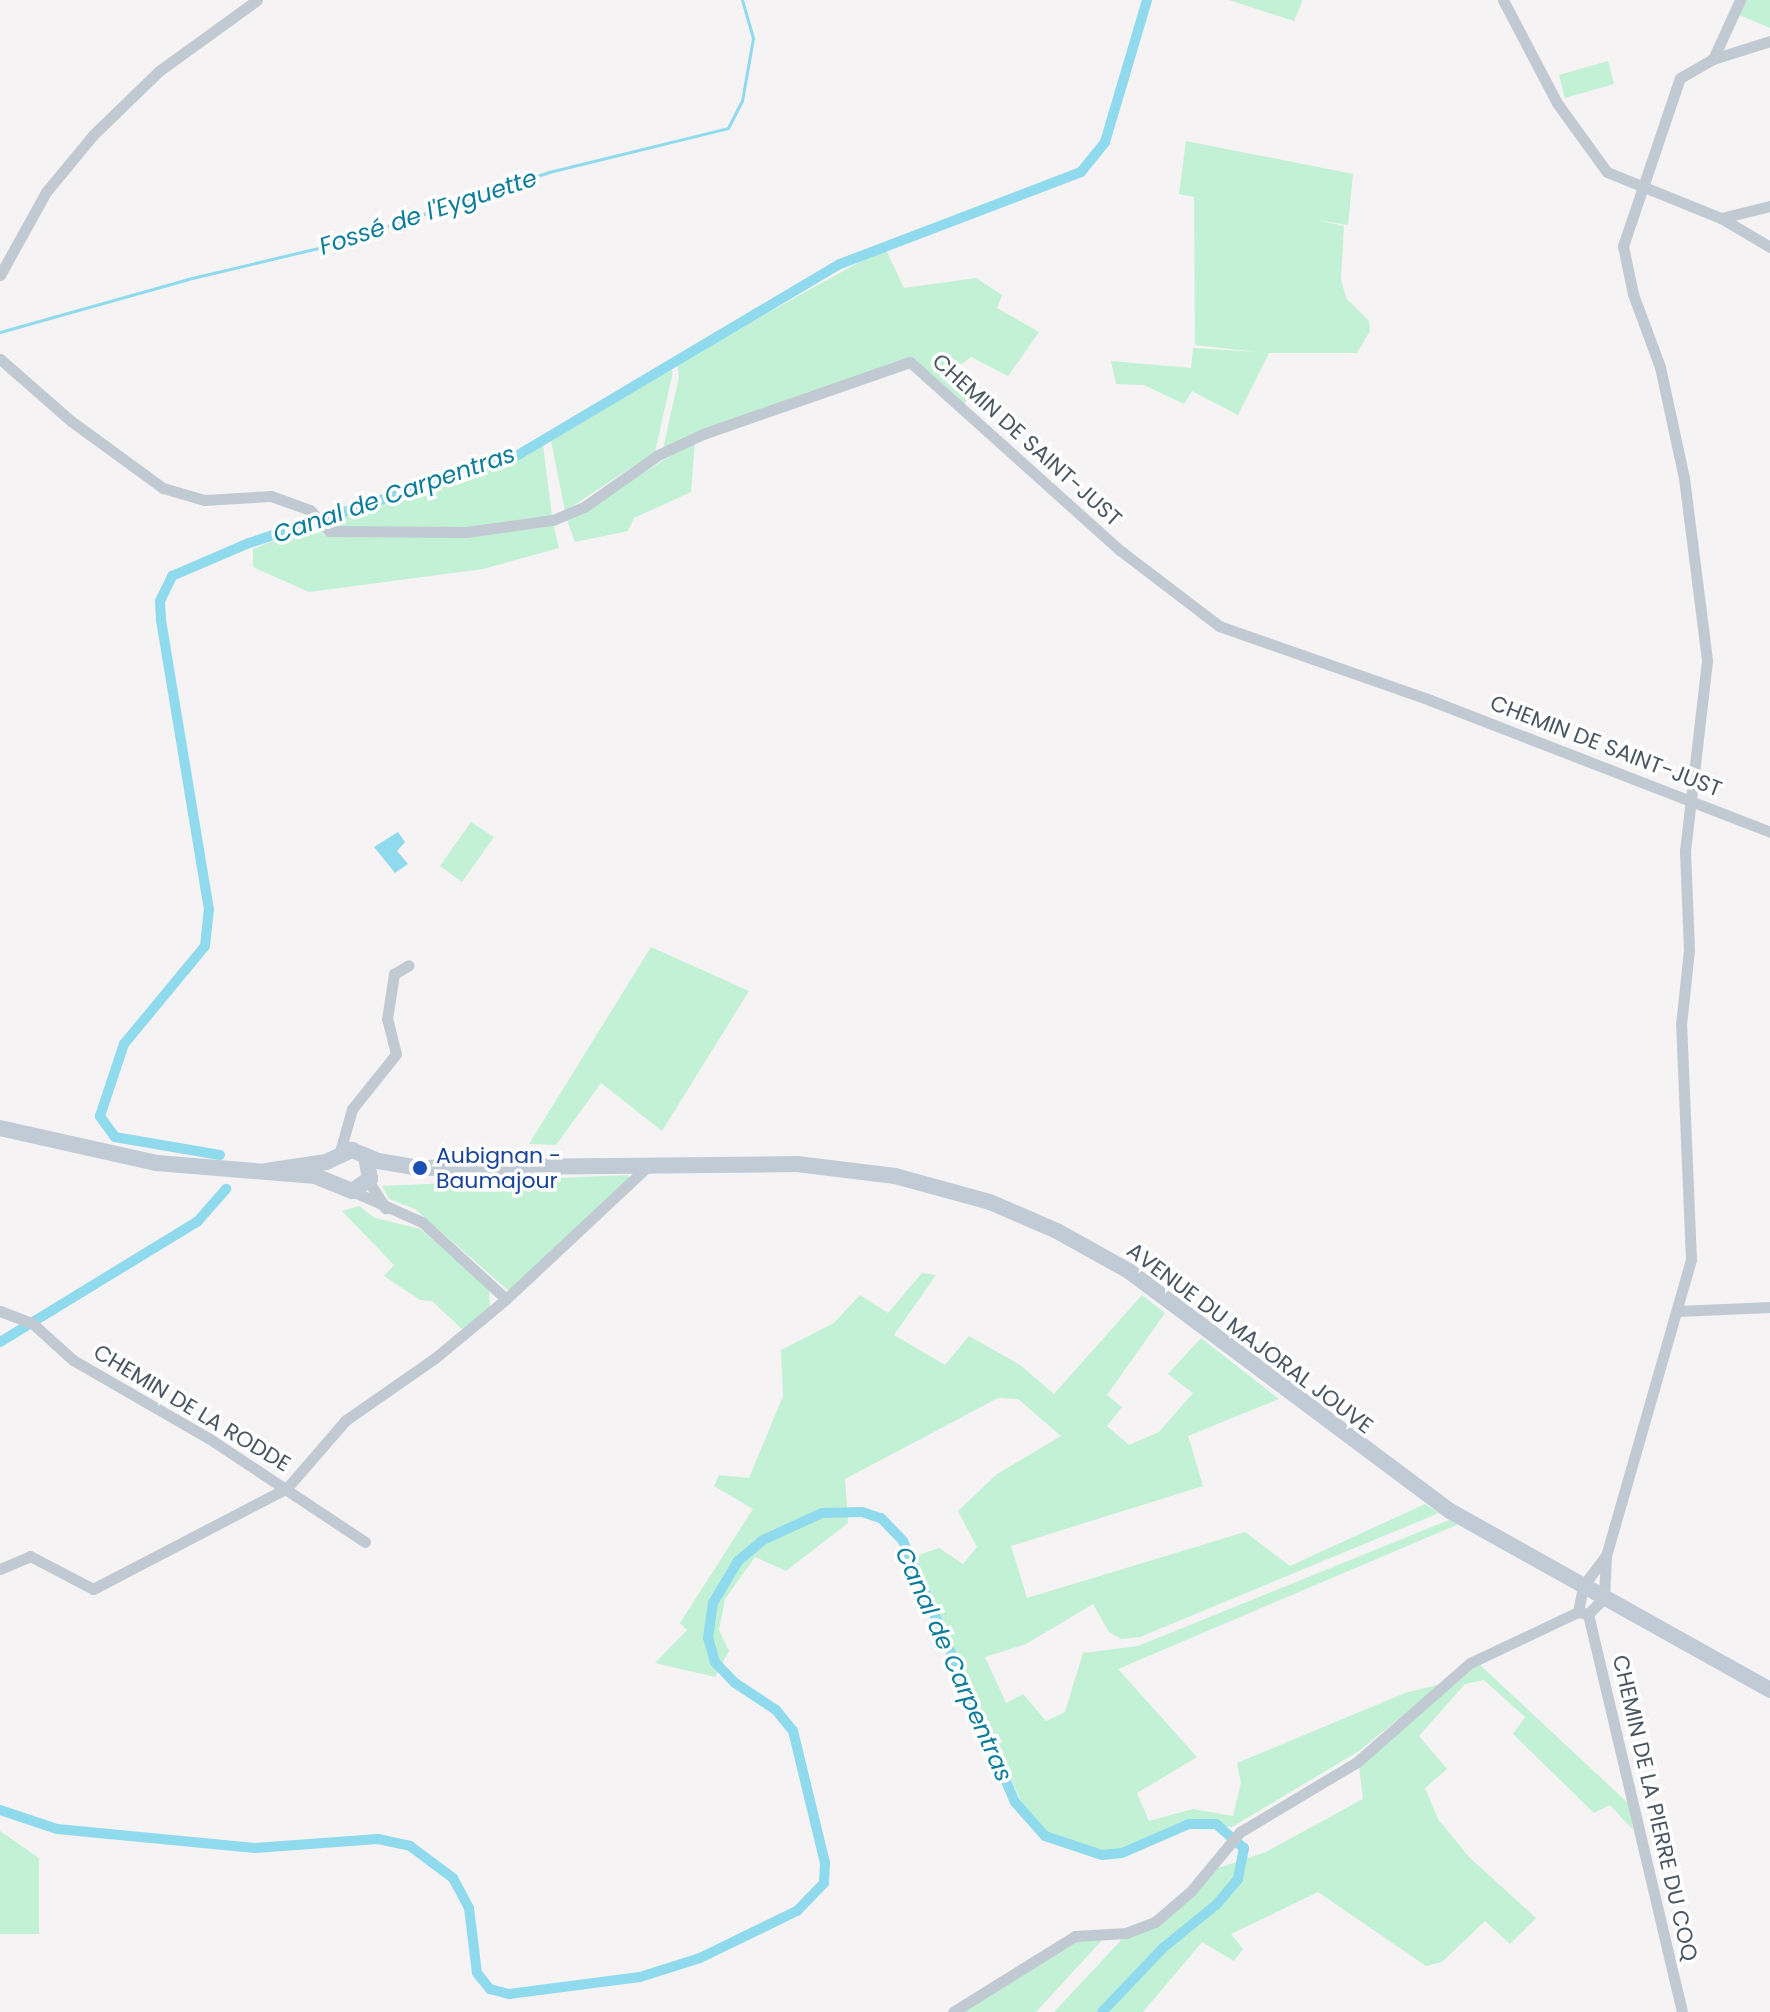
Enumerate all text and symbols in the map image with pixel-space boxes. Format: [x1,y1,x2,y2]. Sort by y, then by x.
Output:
water label: Fossé de l'Eyguette [316,163,540,261]
street label: CHEMIN DE SAINT-JUST [927,348,1127,532]
water label: Canal de Carpentras [269,439,519,549]
street label: CHEMIN DE SAINT-JUST [1486,690,1726,802]
place label: Aubignan - Baumajour [436,1142,561,1194]
marker: Aubignan - Baumajour [411,1159,429,1177]
street label: AVENUE DU MAJORAL JOUVE [1122,1237,1378,1439]
street label: CHEMIN DE LA RODDE [89,1339,295,1477]
water label: Canal de Carpentras [889,1542,1019,1786]
street label: CHEMIN DE LA PIERRE DU COQ [1607,1652,1703,1964]

